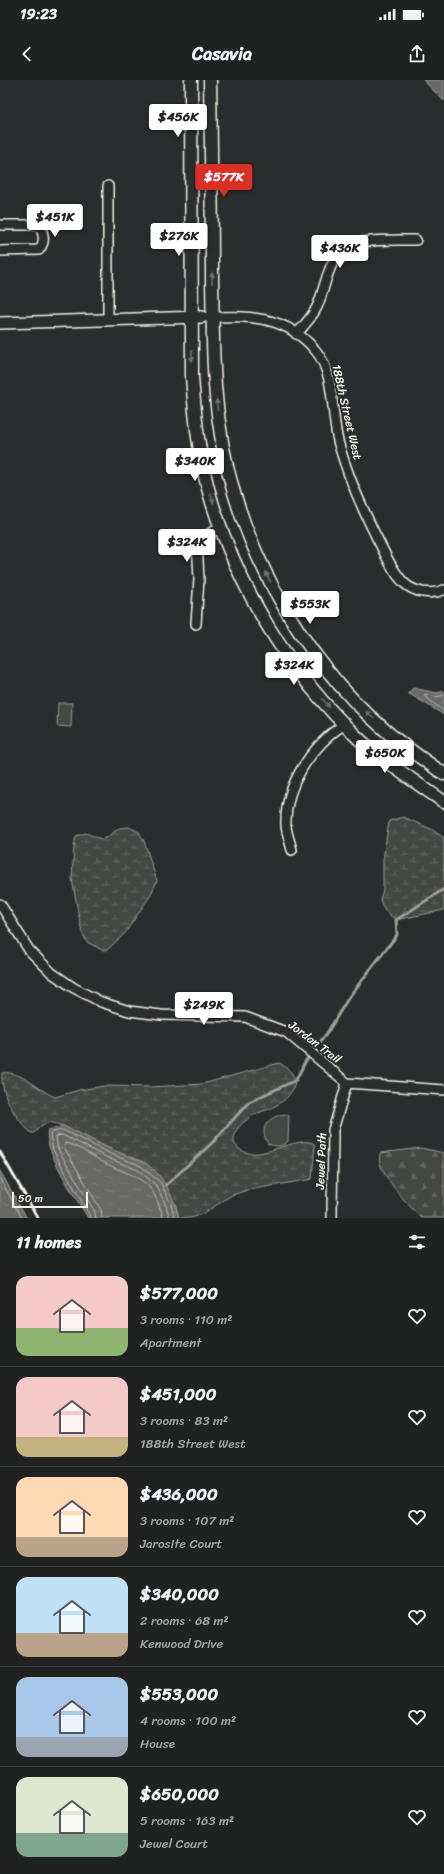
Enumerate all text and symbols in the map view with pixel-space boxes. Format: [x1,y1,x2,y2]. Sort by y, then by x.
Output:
text: 19:23 [20,1,57,27]
text: Casavia [192,38,252,70]
icon: back [16,43,38,65]
icon: share [406,43,428,65]
pin: $456K [150,104,206,138]
text: $456K [158,105,198,128]
pin: $577K [196,164,252,198]
text: $577K [204,165,244,188]
pin: $451K [27,204,83,238]
text: $451K [36,205,74,228]
pin: $276K [151,223,207,257]
text: $276K [160,224,198,247]
pin: $436K [312,235,368,269]
text: $436K [320,236,360,259]
one-way arrow [209,271,215,284]
one-way arrow [189,350,195,363]
street label: 188th Street West [325,362,369,462]
one-way arrow [214,399,220,411]
pin: $340K [167,448,223,482]
text: $340K [175,449,215,472]
one-way arrow [209,492,215,505]
pin: $324K [159,529,215,563]
text: $324K [167,530,207,553]
one-way arrow [265,572,272,583]
pin: $553K [282,591,338,625]
text: $553K [290,592,330,615]
pin: $324K [266,652,322,686]
text: $324K [274,653,314,676]
one-way arrow [321,698,330,709]
one-way arrow [365,710,375,720]
pin: $650K [357,740,413,774]
text: $650K [365,741,405,764]
pin: $249K [176,992,232,1026]
text: $249K [184,993,224,1016]
street label: Jordan Trail [283,1014,347,1070]
street label: Jewel Path [309,1132,333,1191]
text: 50 m [18,1189,43,1208]
scale bar [12,1190,88,1209]
text: 11 homes [16,1227,81,1257]
icon: filters [406,1231,428,1253]
text: $577,000 [140,1278,218,1308]
icon: home [48,1292,96,1340]
icon: heart [406,1305,428,1327]
text: 3 rooms · 110 m² [140,1308,232,1331]
text: Apartment [140,1331,201,1354]
text: $451,000 [140,1379,217,1409]
icon: home [48,1393,96,1441]
icon: heart [406,1406,428,1428]
text: 3 rooms · 83 m² [140,1409,228,1432]
text: 188th Street West [140,1432,246,1455]
text: $436,000 [140,1479,218,1509]
icon: home [48,1493,96,1541]
icon: heart [406,1506,428,1528]
text: 3 rooms · 107 m² [140,1509,234,1532]
text: Jarosite Court [140,1532,222,1555]
text: $340,000 [140,1579,219,1609]
icon: home [48,1593,96,1641]
icon: heart [406,1606,428,1628]
text: 2 rooms · 68 m² [140,1609,229,1632]
text: Kenwood Drive [140,1632,223,1655]
text: $553,000 [140,1679,218,1709]
icon: home [48,1693,96,1741]
icon: heart [406,1706,428,1728]
text: 4 rooms · 100 m² [140,1709,236,1732]
text: House [140,1732,175,1755]
text: $650,000 [140,1779,219,1809]
icon: home [48,1793,96,1841]
icon: heart [406,1806,428,1828]
text: 5 rooms · 163 m² [140,1809,234,1832]
text: Jewel Court [140,1832,208,1855]

